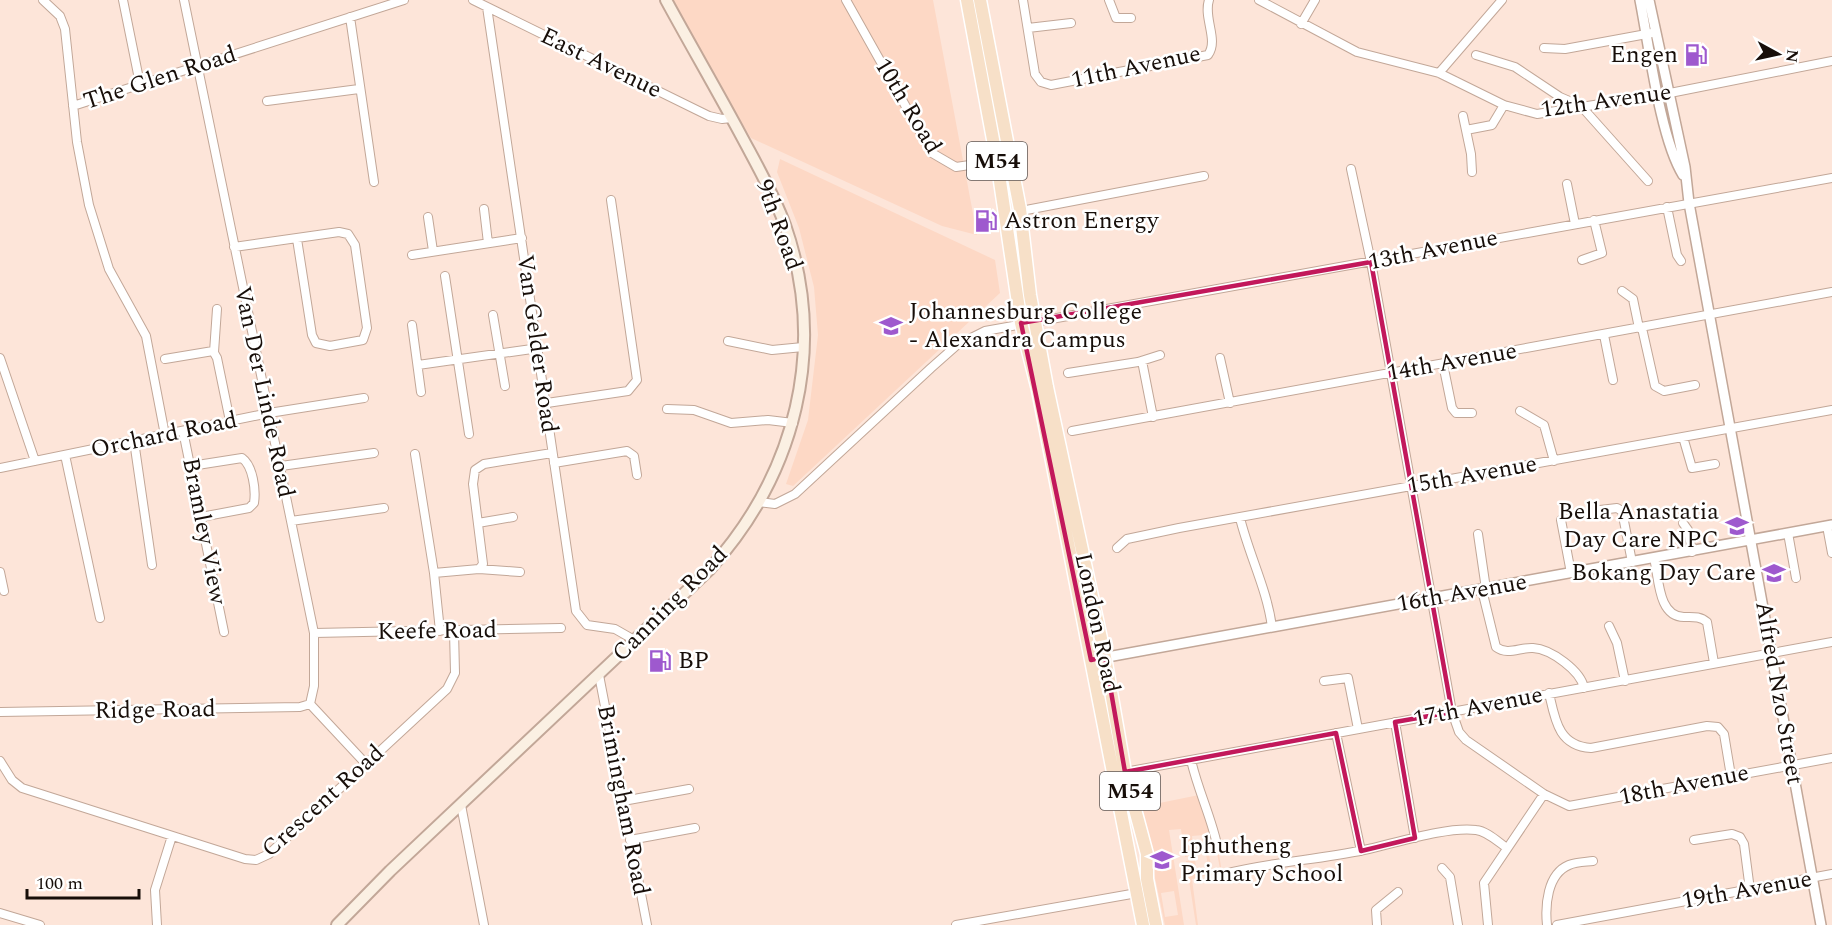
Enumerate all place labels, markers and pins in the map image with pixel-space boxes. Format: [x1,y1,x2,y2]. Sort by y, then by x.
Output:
place label: Engen [1610,37,1678,73]
fuel station icon: Engen [1683,42,1709,68]
place label: Astron Energy [1004,203,1160,239]
fuel station icon: Astron Energy [973,208,999,234]
place label: Johannesburg College - Alexandra Campus [909,294,1142,358]
school or university icon: Johannesburg College - Alexandra Campus [878,313,904,339]
place label: Bella Anastatia Day Care NPC [1558,494,1719,558]
school or university icon: Bella Anastatia Day Care NPC [1724,513,1750,539]
place label: Bokang Day Care [1571,555,1756,591]
school or university icon: Bokang Day Care [1761,560,1787,586]
place label: BP [678,643,709,679]
fuel station icon: BP [647,648,673,674]
place label: Iphutheng Primary School [1180,828,1343,892]
school or university icon: Iphutheng Primary School [1149,847,1175,873]

